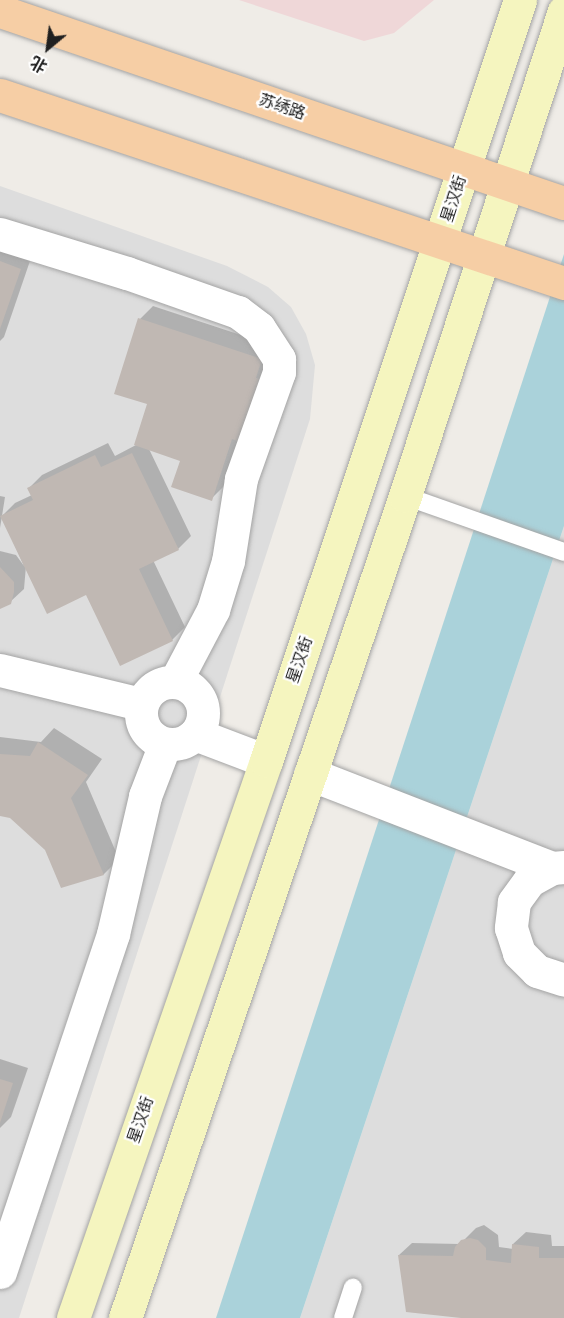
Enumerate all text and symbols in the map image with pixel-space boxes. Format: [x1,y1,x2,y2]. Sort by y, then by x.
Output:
north arrow [18,18,78,78]
text: 北 [27,52,51,76]
street label: 苏绣路 [256,90,308,124]
street label: 星汉街 [437,173,471,225]
street label: 星汉街 [283,634,317,686]
street label: 星汉街 [124,1094,158,1146]

